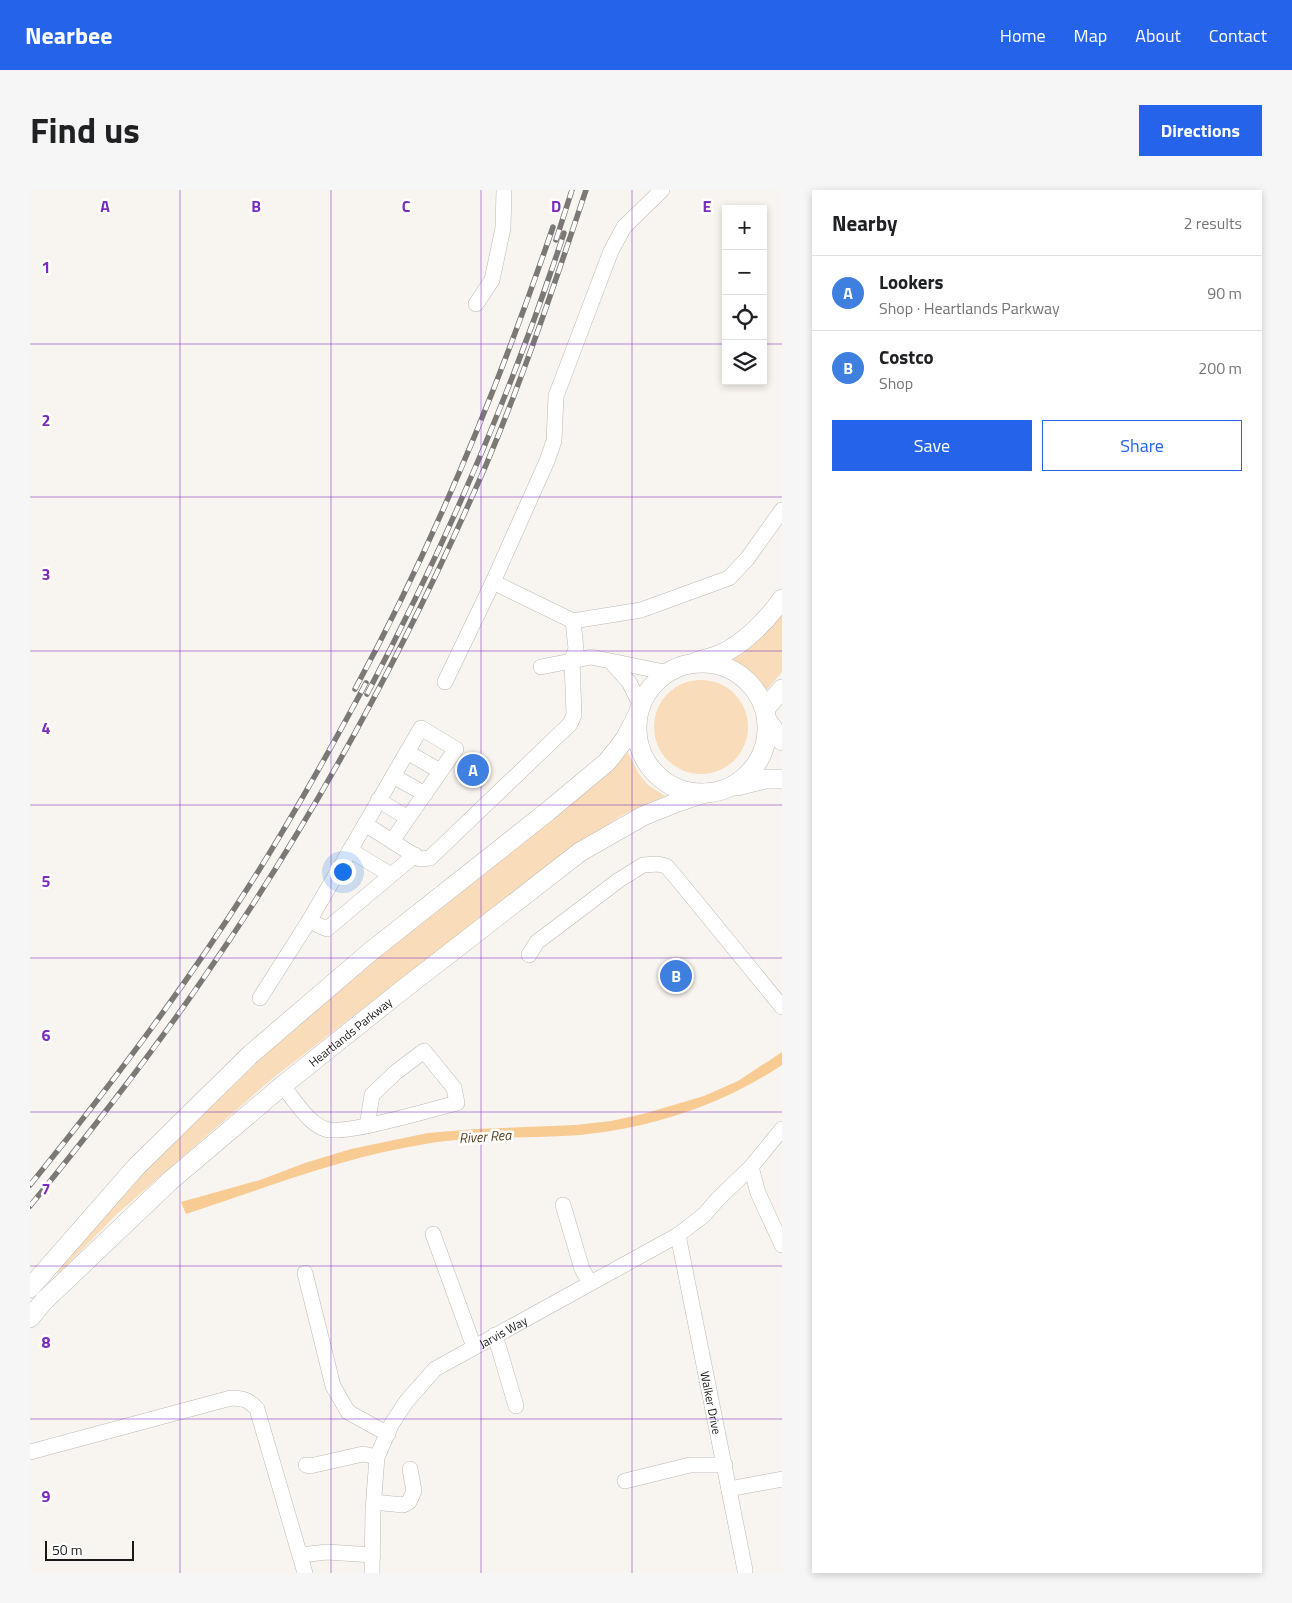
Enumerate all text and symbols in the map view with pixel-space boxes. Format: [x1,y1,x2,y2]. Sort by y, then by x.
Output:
text: Nearbee [25,17,112,53]
text: Home [1000,22,1046,49]
text: Map [1074,22,1107,49]
text: About [1135,22,1181,49]
text: Contact [1209,22,1267,49]
text: Find us [30,103,140,157]
button: Directions [1139,105,1262,156]
text: A [100,194,110,218]
text: B [251,194,261,218]
text: C [402,194,411,218]
text: D [551,194,561,218]
text: E [703,194,712,218]
map controls [722,205,767,385]
button: + [722,205,767,250]
text: Nearby [832,207,897,239]
text: 2 results [1183,211,1242,235]
button: − [722,250,767,295]
text: 1 [42,255,50,279]
text: Lookers [879,267,944,296]
text: A [843,281,853,305]
text: 90 m [1207,281,1242,305]
button: locate [722,295,767,340]
text: Shop · Heartlands Parkway [879,296,1060,320]
button: layers [722,340,767,385]
text: Costco [879,342,934,371]
text: B [843,356,853,380]
text: 200 m [1198,356,1242,380]
text: Shop [879,371,913,395]
text: 2 [42,408,50,432]
button: Save [832,420,1032,471]
button: Share [1042,420,1242,471]
text: 3 [42,562,50,586]
text: 4 [42,716,51,740]
pin: A [457,751,489,789]
your location [330,859,356,885]
text: 5 [42,869,51,893]
pin: B [660,957,692,995]
street label: Heartlands Parkway [304,992,396,1071]
text: 6 [42,1023,51,1047]
water label: River Rea [458,1124,513,1148]
text: 7 [42,1177,50,1201]
street label: Jarvis Way [475,1310,531,1353]
text: 8 [42,1330,51,1354]
street label: Walker Drive [696,1369,727,1436]
text: 9 [42,1484,51,1508]
scale bar [45,1538,134,1561]
text: 50 m [52,1539,82,1560]

